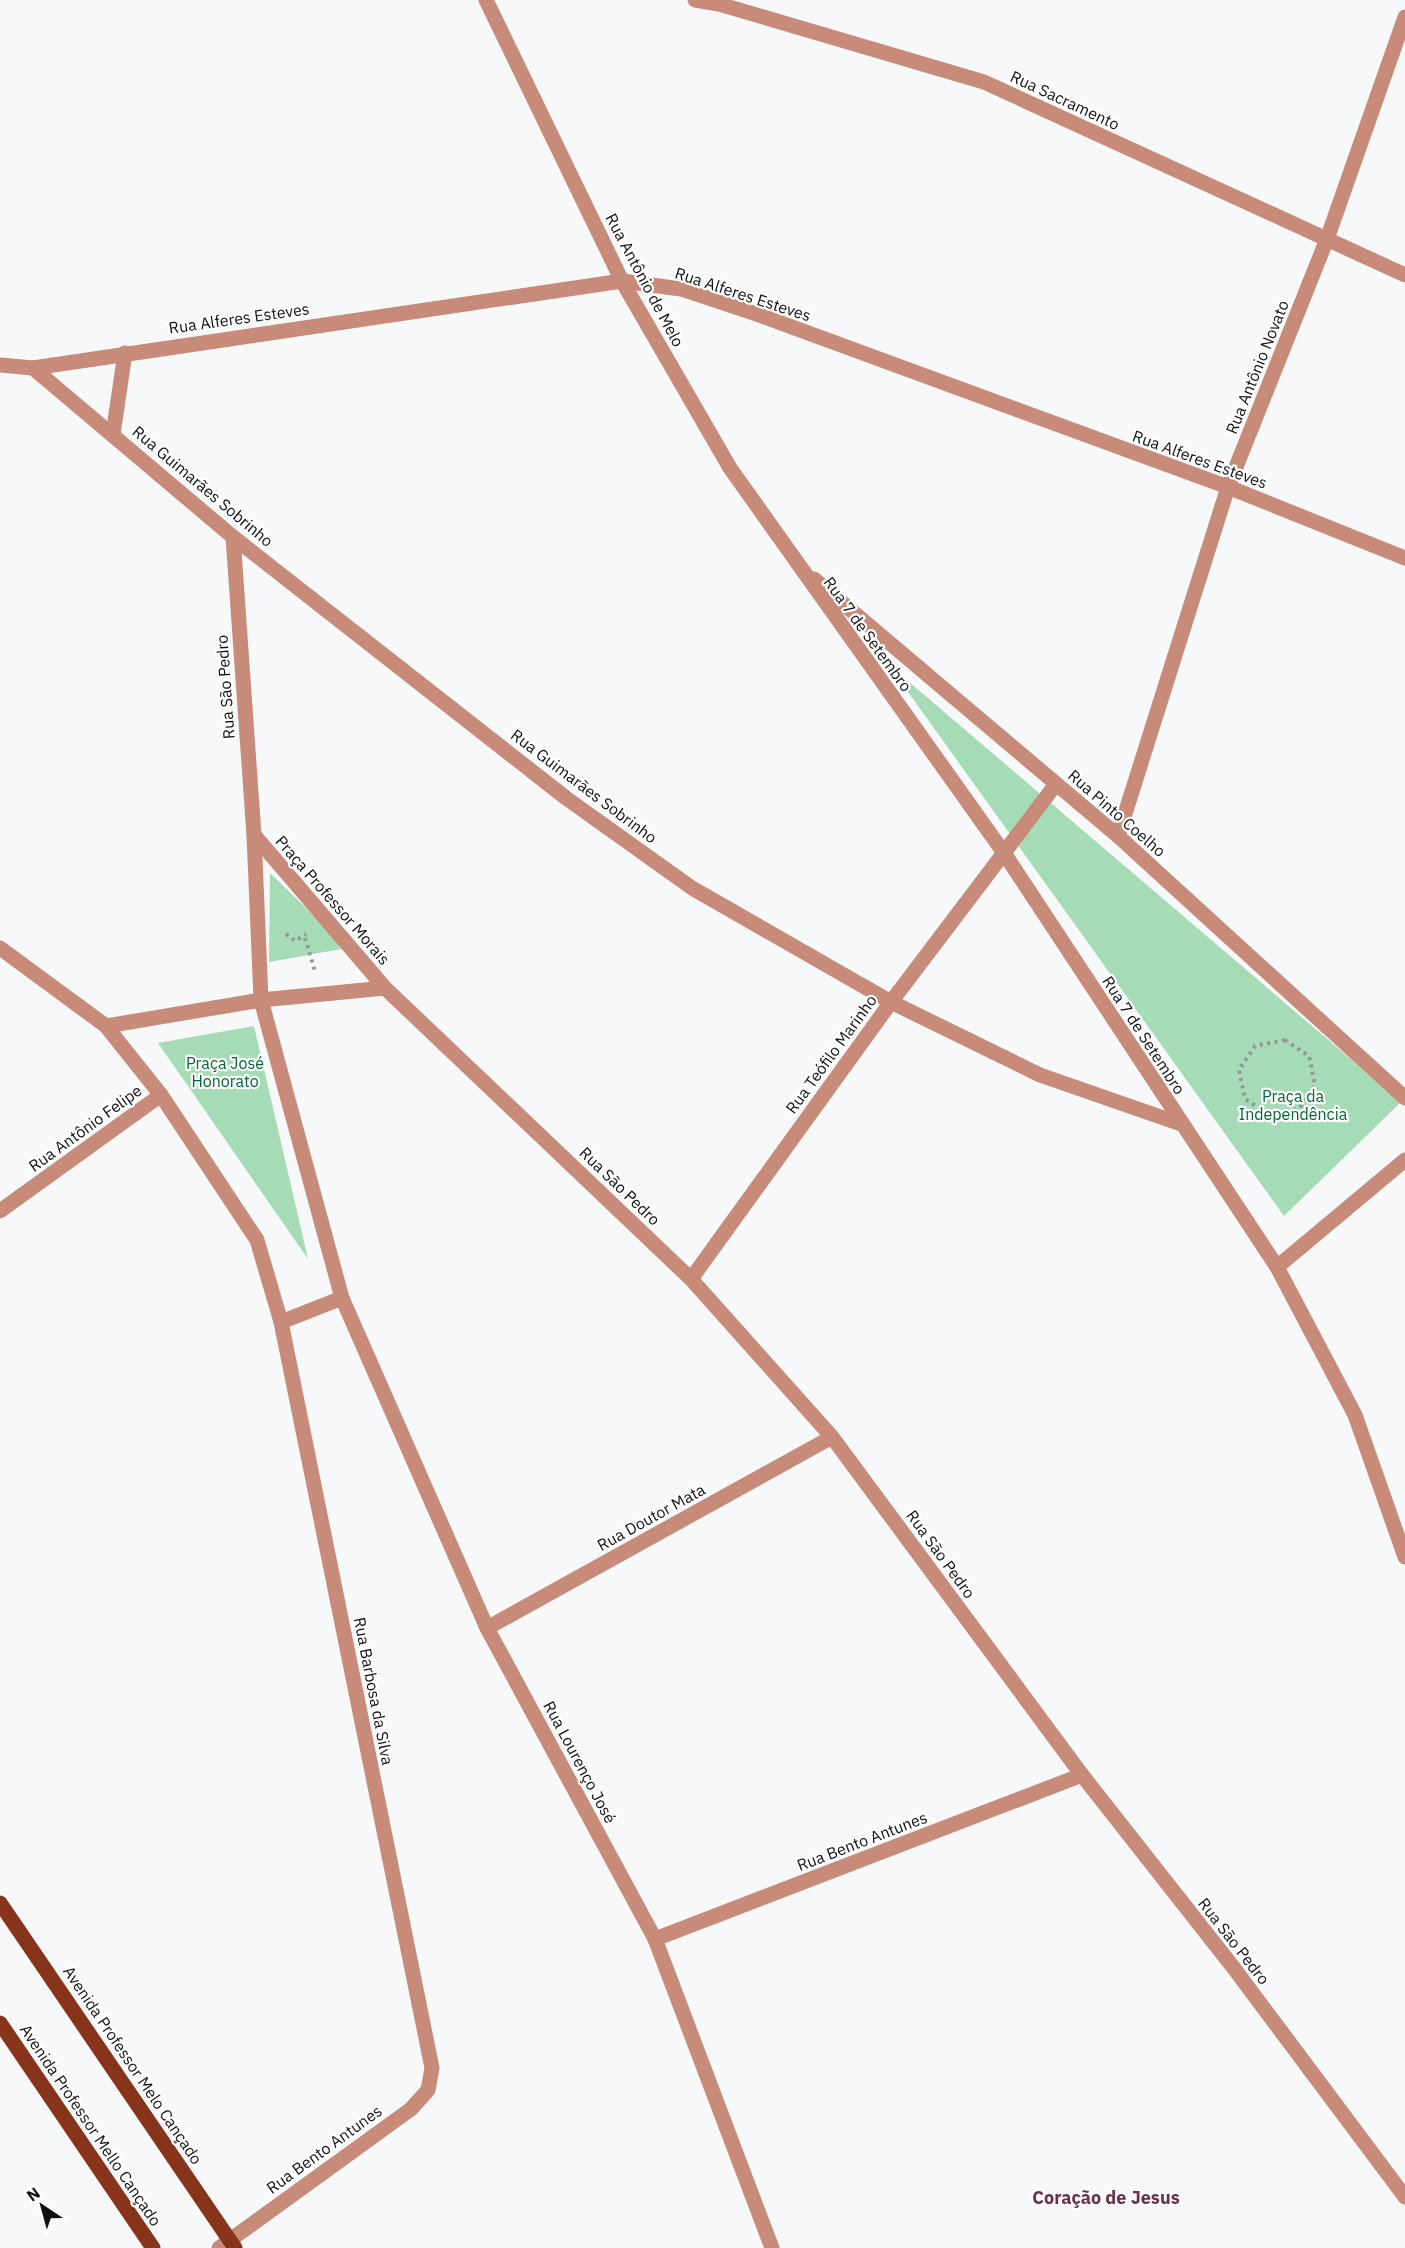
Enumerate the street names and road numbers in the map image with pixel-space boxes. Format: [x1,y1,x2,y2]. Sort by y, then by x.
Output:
street label: Rua Sacramento [1007,66,1123,134]
street label: Rua Antônio de Melo [601,210,689,350]
street label: Rua Alferes Esteves [672,263,814,325]
street label: Rua Antônio Novato [1221,297,1293,437]
street label: Rua Alferes Esteves [167,298,311,338]
street label: Rua Guimarães Sobrinho [129,421,277,551]
street label: Rua Alferes Esteves [1130,425,1270,493]
street label: Rua 7 de Setembro [820,573,916,695]
street label: Rua São Pedro [211,634,239,740]
street label: Rua Guimarães Sobrinho [507,725,661,847]
street label: Rua Pinto Coelho [1064,765,1170,861]
street label: Praça Professor Morais [271,831,395,969]
street label: Rua 7 de Setembro [1098,972,1190,1098]
street label: Rua Teófilo Marinho [781,991,881,1117]
street label: Rua Antônio Felipe [24,1080,146,1176]
street label: Rua São Pedro [575,1143,665,1229]
street label: Rua Doutor Mata [594,1479,709,1555]
street label: Rua São Pedro [902,1506,980,1602]
street label: Rua Barbosa da Silva [350,1615,398,1767]
street label: Rua Lourenço José [539,1697,621,1827]
street label: Rua Bento Antunes [794,1807,930,1875]
street label: Rua São Pedro [1194,1894,1274,1988]
street label: Avenida Professor Melo Cançado [59,1962,207,2168]
street label: Avenida Professor Mello Cançado [16,2020,166,2230]
street label: Rua Bento Antunes [262,2100,386,2198]

